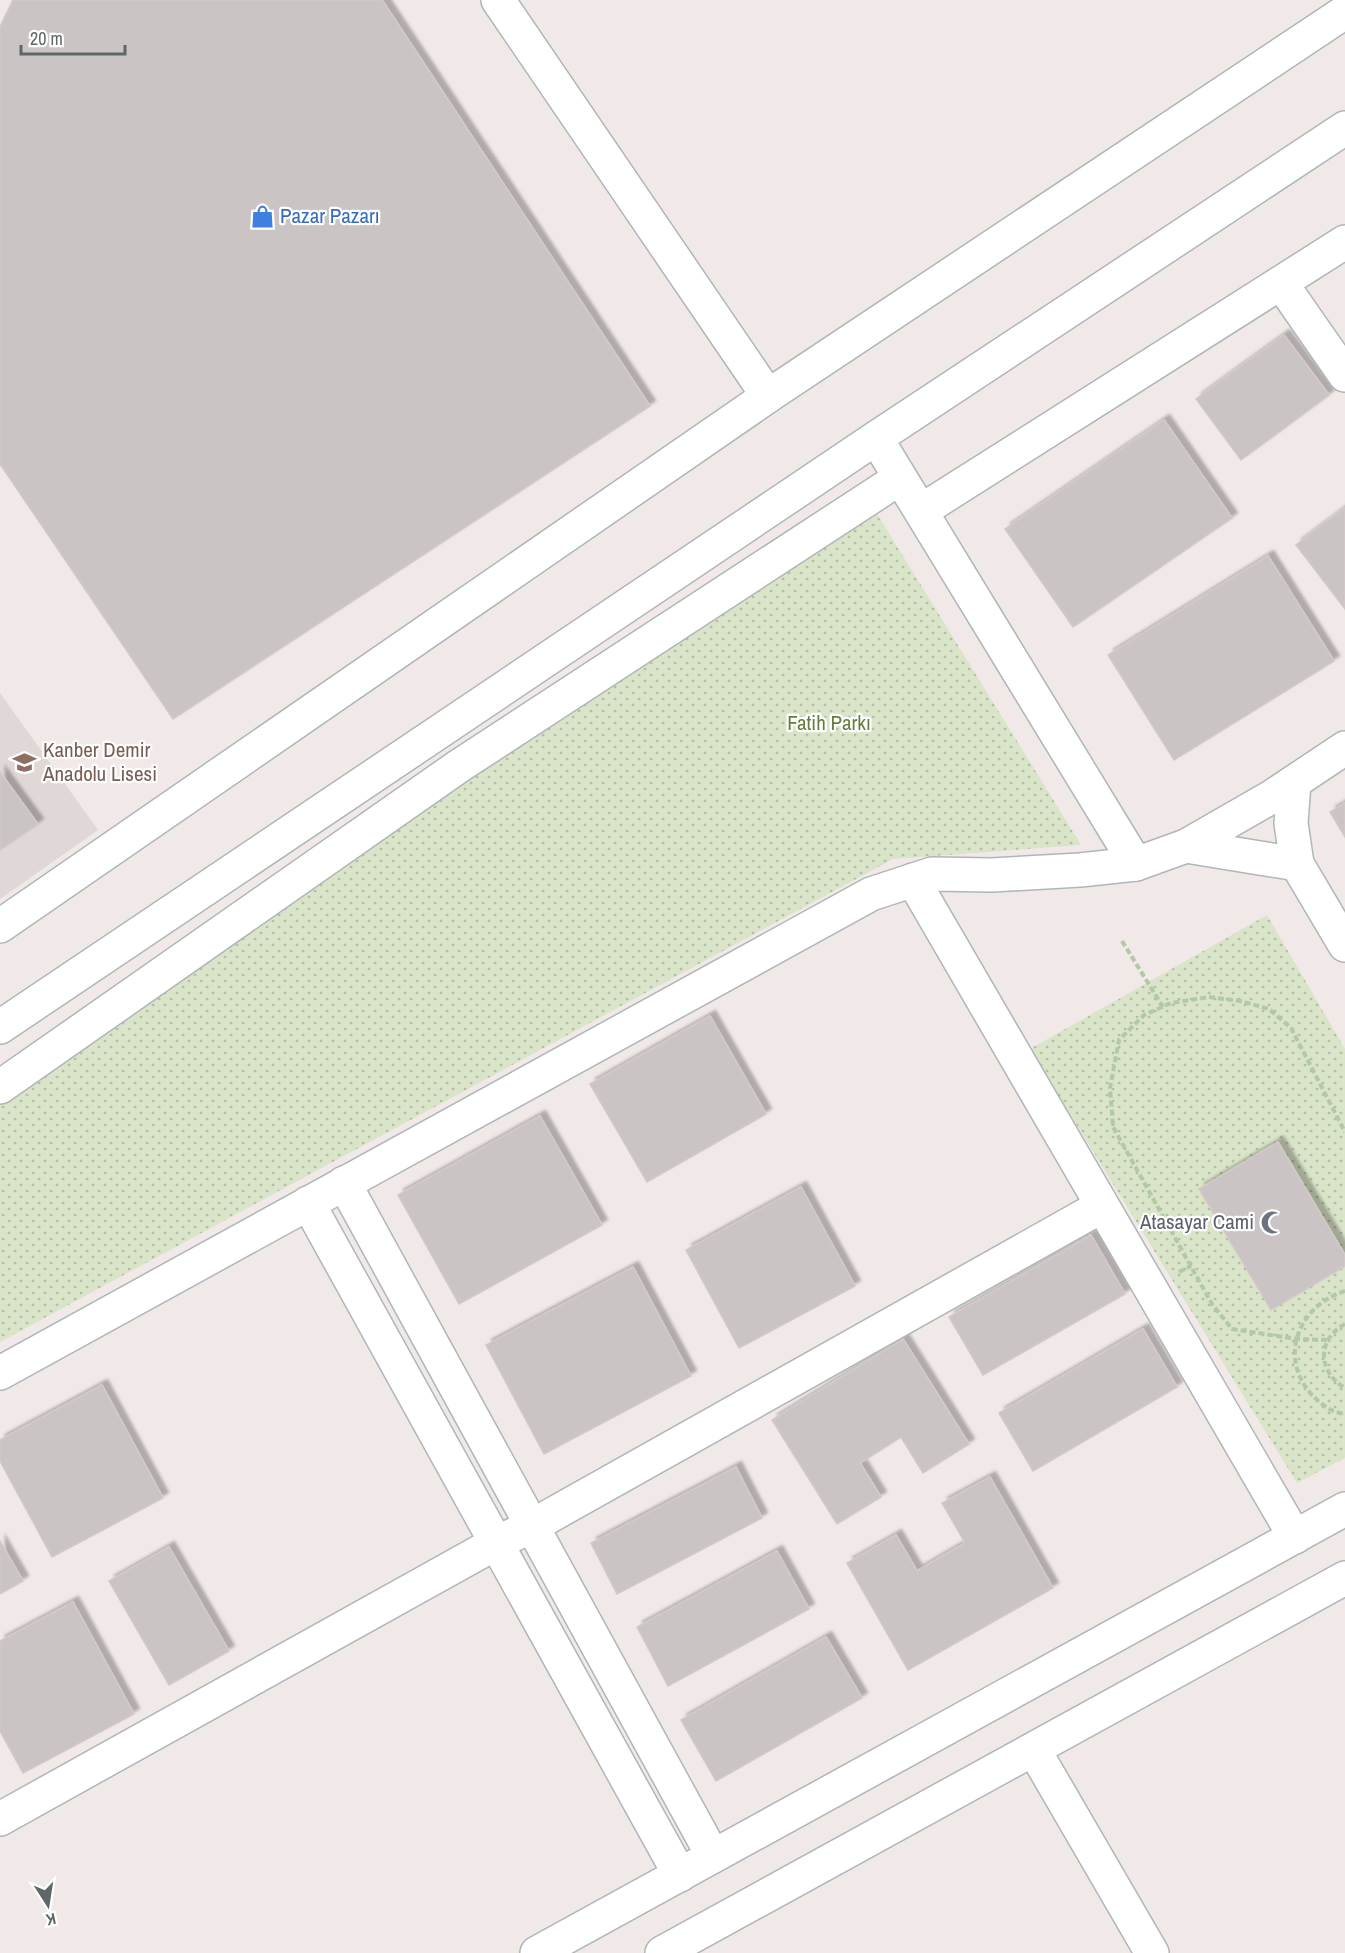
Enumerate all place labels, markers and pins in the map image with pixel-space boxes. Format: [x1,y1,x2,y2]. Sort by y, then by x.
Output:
place label: Pazar Pazarı [280,201,380,230]
shop icon: Pazar Pazarı [249,203,275,229]
place label: Kanber Demir Anadolu Lisesi [42,735,157,788]
school or university icon: Kanber Demir Anadolu Lisesi [12,749,38,775]
place label: Atasayar Cami [1139,1207,1254,1236]
mosque icon: Atasayar Cami [1259,1209,1285,1235]

